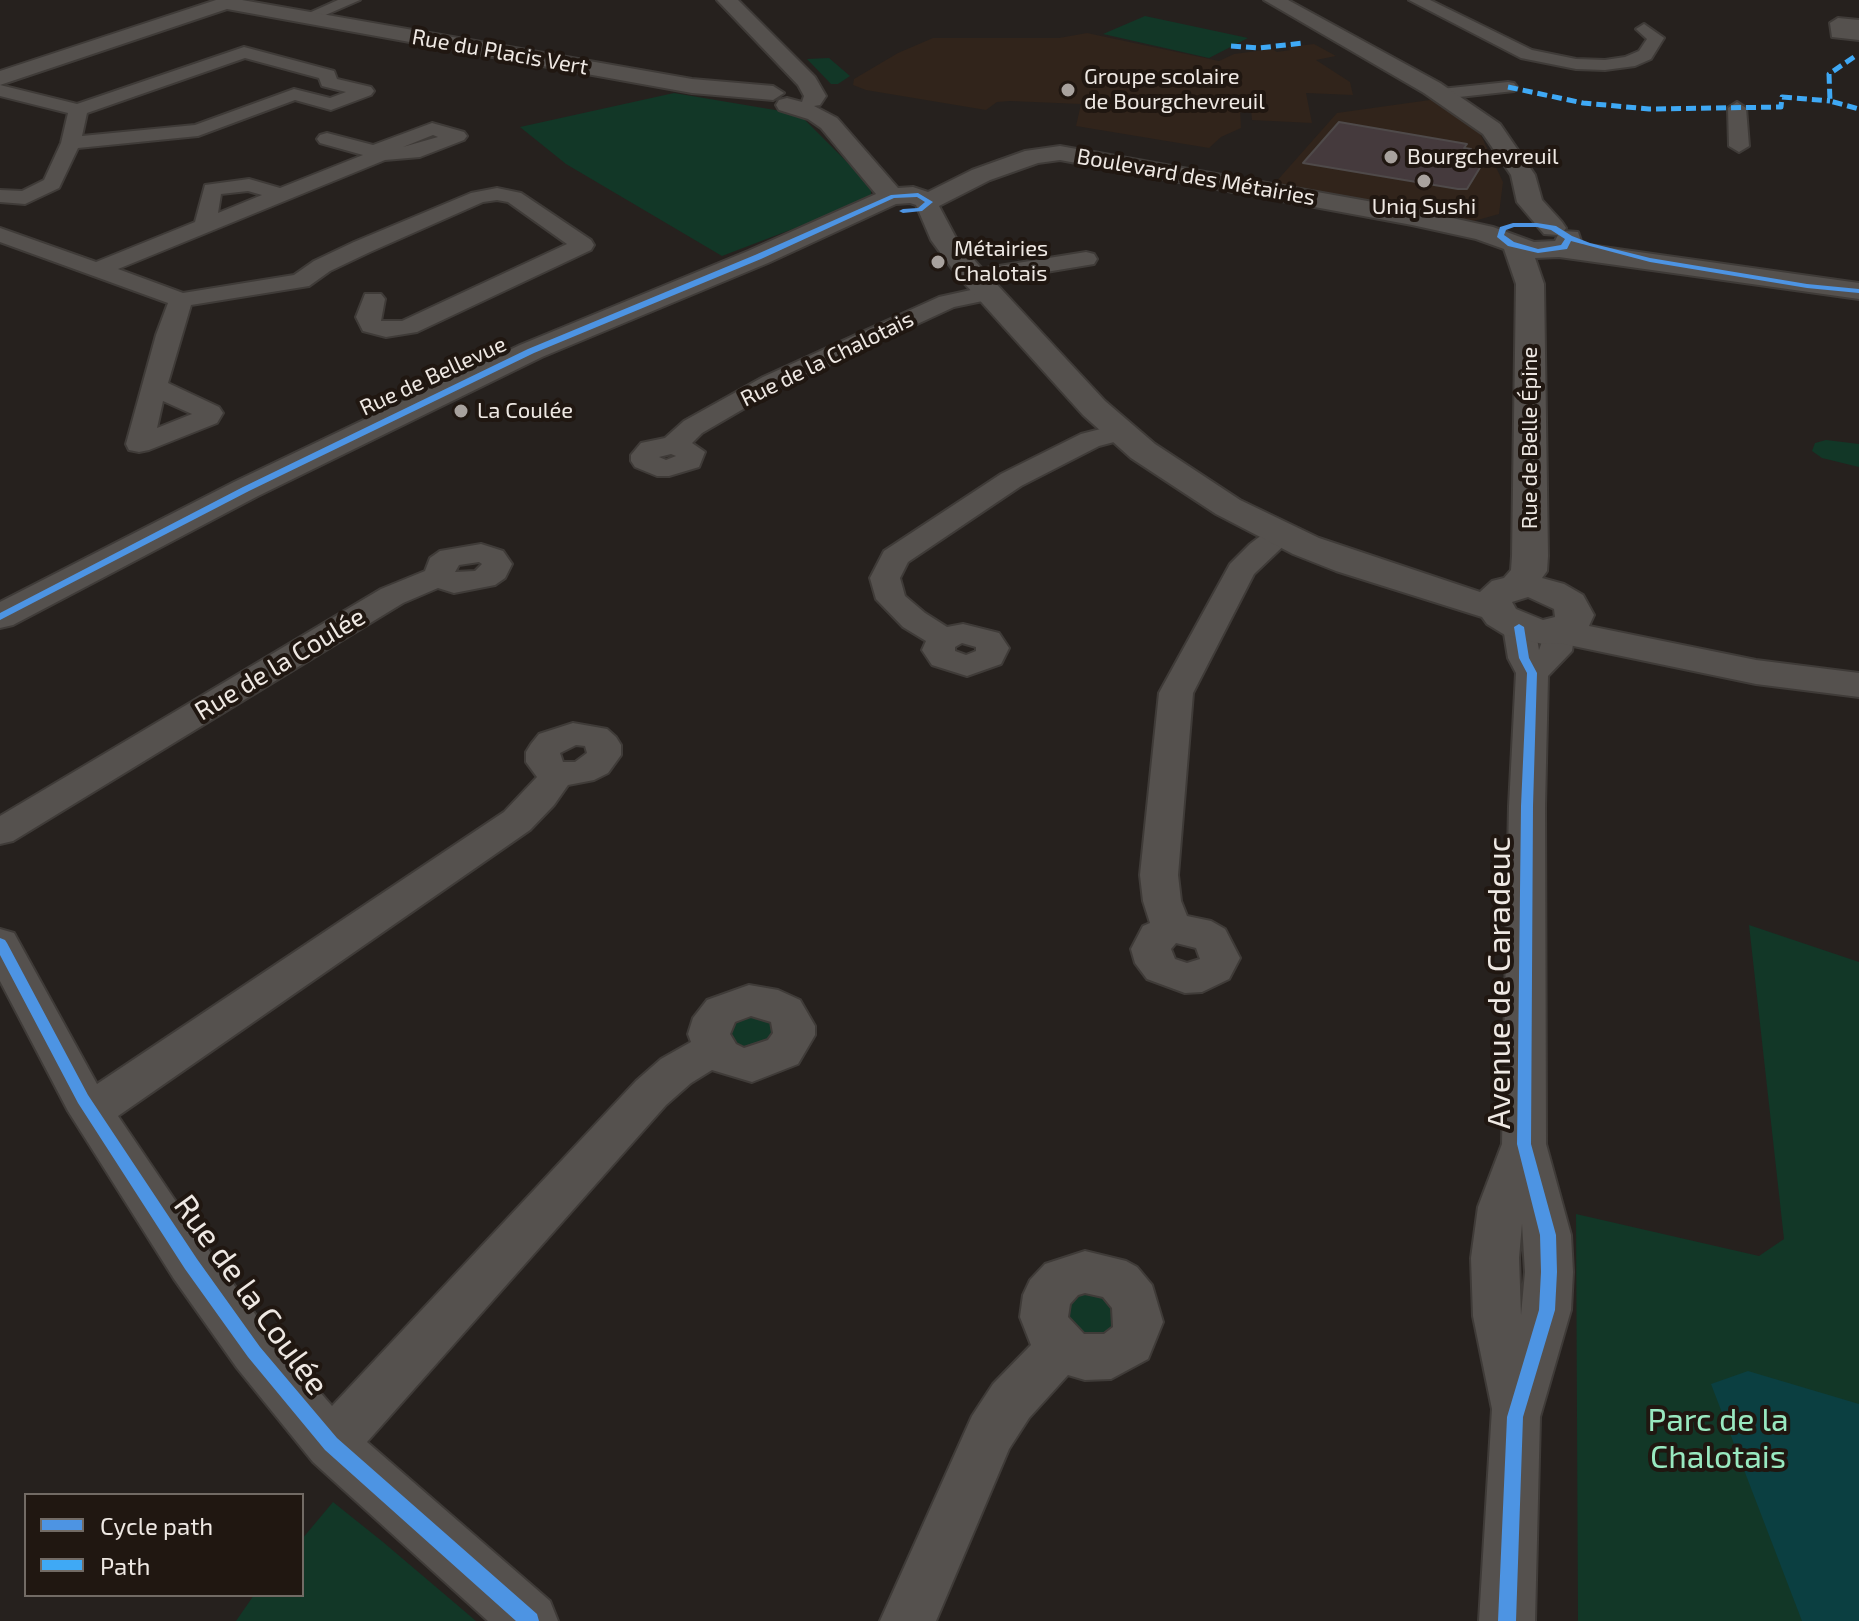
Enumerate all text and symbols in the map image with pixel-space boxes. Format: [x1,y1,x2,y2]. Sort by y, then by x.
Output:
street label: Rue du Placis Vert [410,24,590,80]
place label: Groupe scolaire de Bourgchevreuil [1084,64,1265,116]
marker: Groupe scolaire de Bourgchevreuil [1059,81,1077,99]
street label: Boulevard des Métairies [1075,143,1317,211]
place label: Bourgchevreuil [1407,144,1558,170]
marker: Bourgchevreuil [1382,148,1400,166]
marker: Uniq Sushi [1415,172,1433,190]
place label: Uniq Sushi [1372,194,1476,220]
place label: Métairies Chalotais [954,236,1048,288]
marker: Métairies Chalotais [929,253,947,271]
street label: Rue de la Chalotais [736,306,918,412]
street label: Rue de Bellevue [356,331,510,421]
street label: Rue de Belle Épine [1517,347,1543,529]
place label: La Coulée [477,398,573,424]
marker: La Coulée [452,402,470,420]
street label: Rue de la Coulée [189,601,371,727]
street label: Avenue de Caradeuc [1480,837,1518,1129]
street label: Rue de la Coulée [166,1188,336,1402]
park label: Parc de la Chalotais [1647,1401,1789,1476]
legend [24,1493,304,1597]
text: Cycle path [100,1511,213,1540]
text: Path [100,1551,150,1580]

